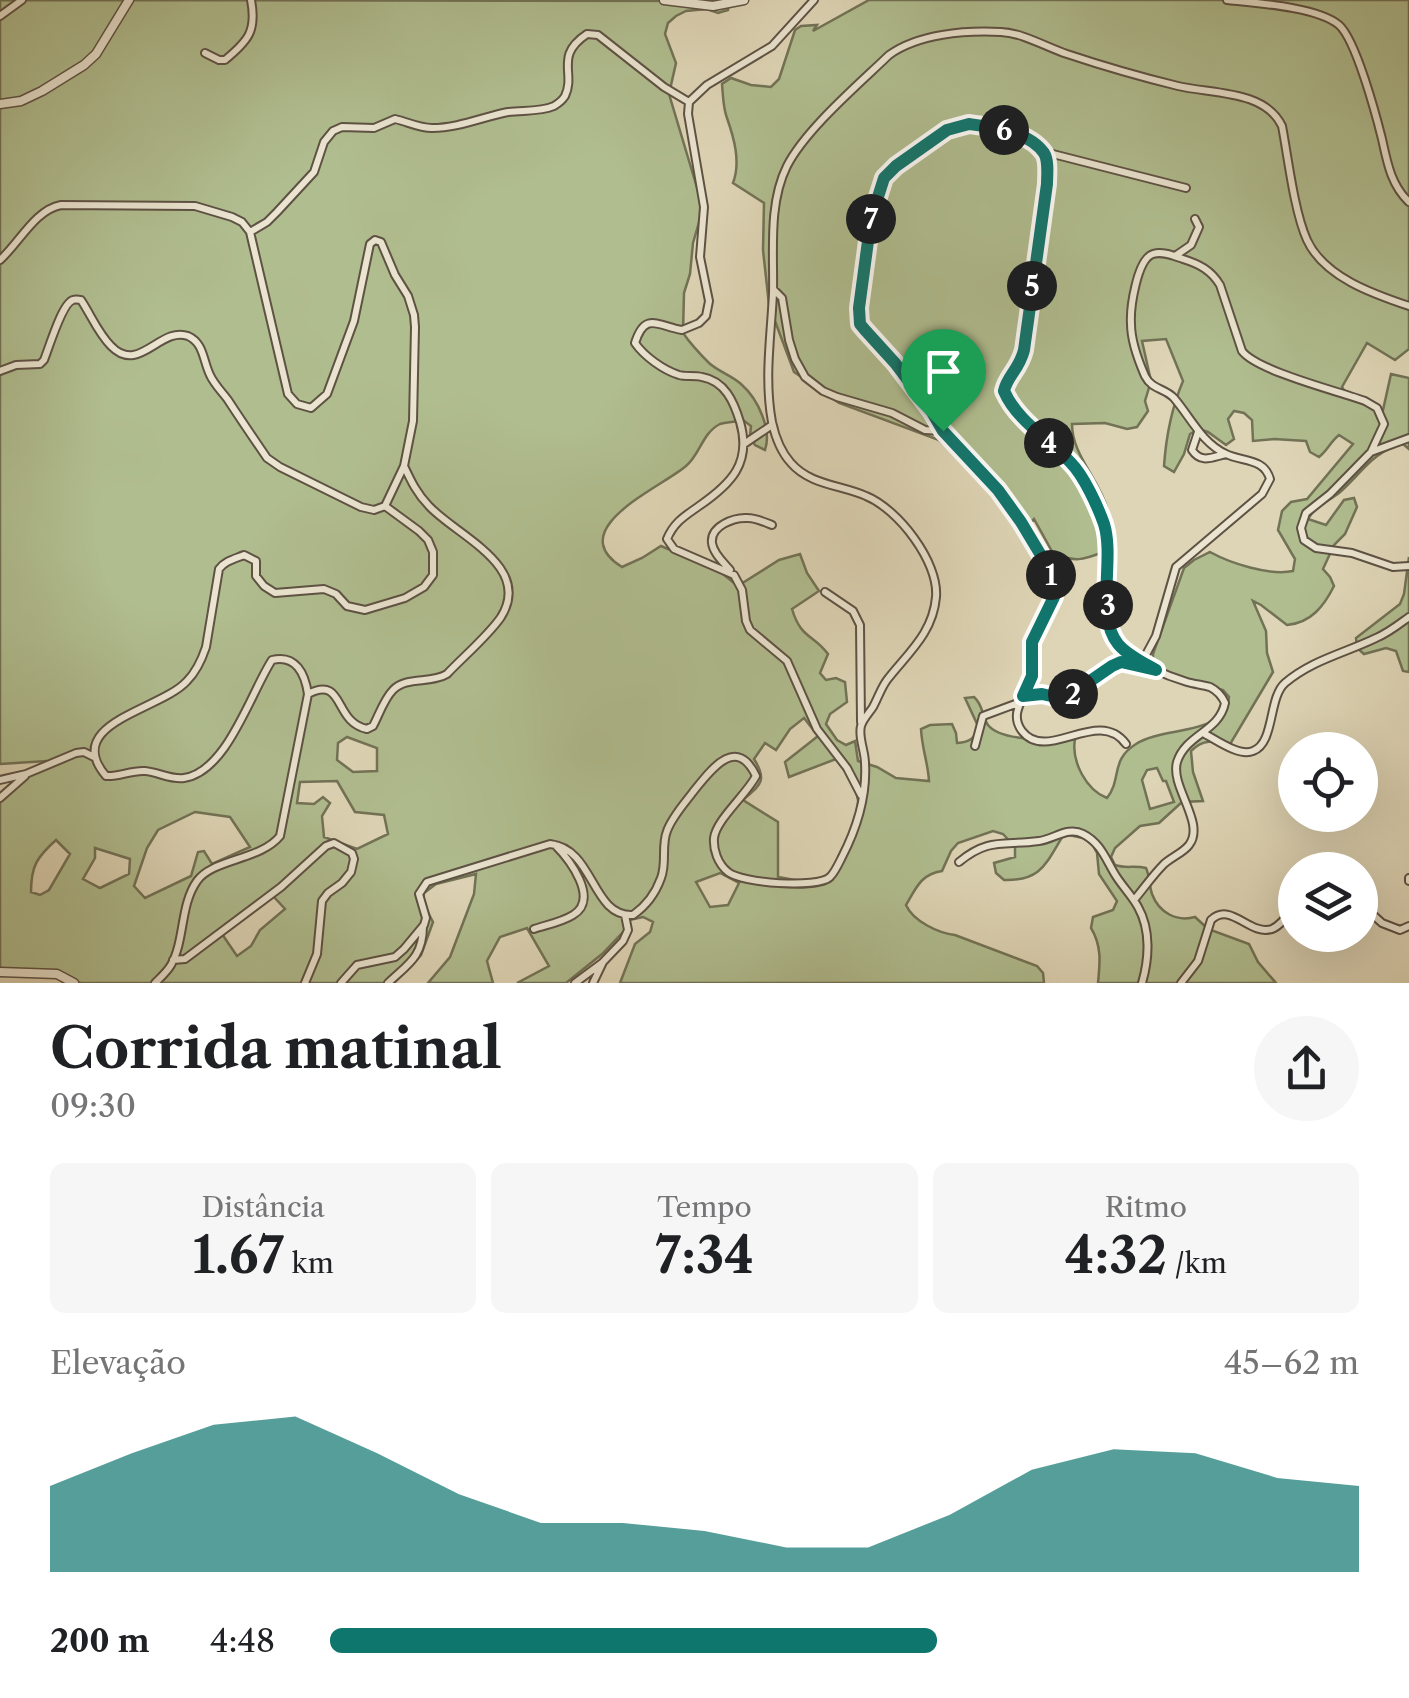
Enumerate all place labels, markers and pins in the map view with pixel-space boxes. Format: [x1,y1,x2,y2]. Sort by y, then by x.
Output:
pin: 6 [979,105,1029,155]
pin: 7 [846,194,896,244]
pin: 5 [1007,261,1057,311]
pin [901,329,986,432]
pin: 4 [1024,418,1074,468]
pin: 1 [1026,550,1076,600]
pin: 3 [1083,580,1133,630]
pin: 2 [1048,669,1098,719]

